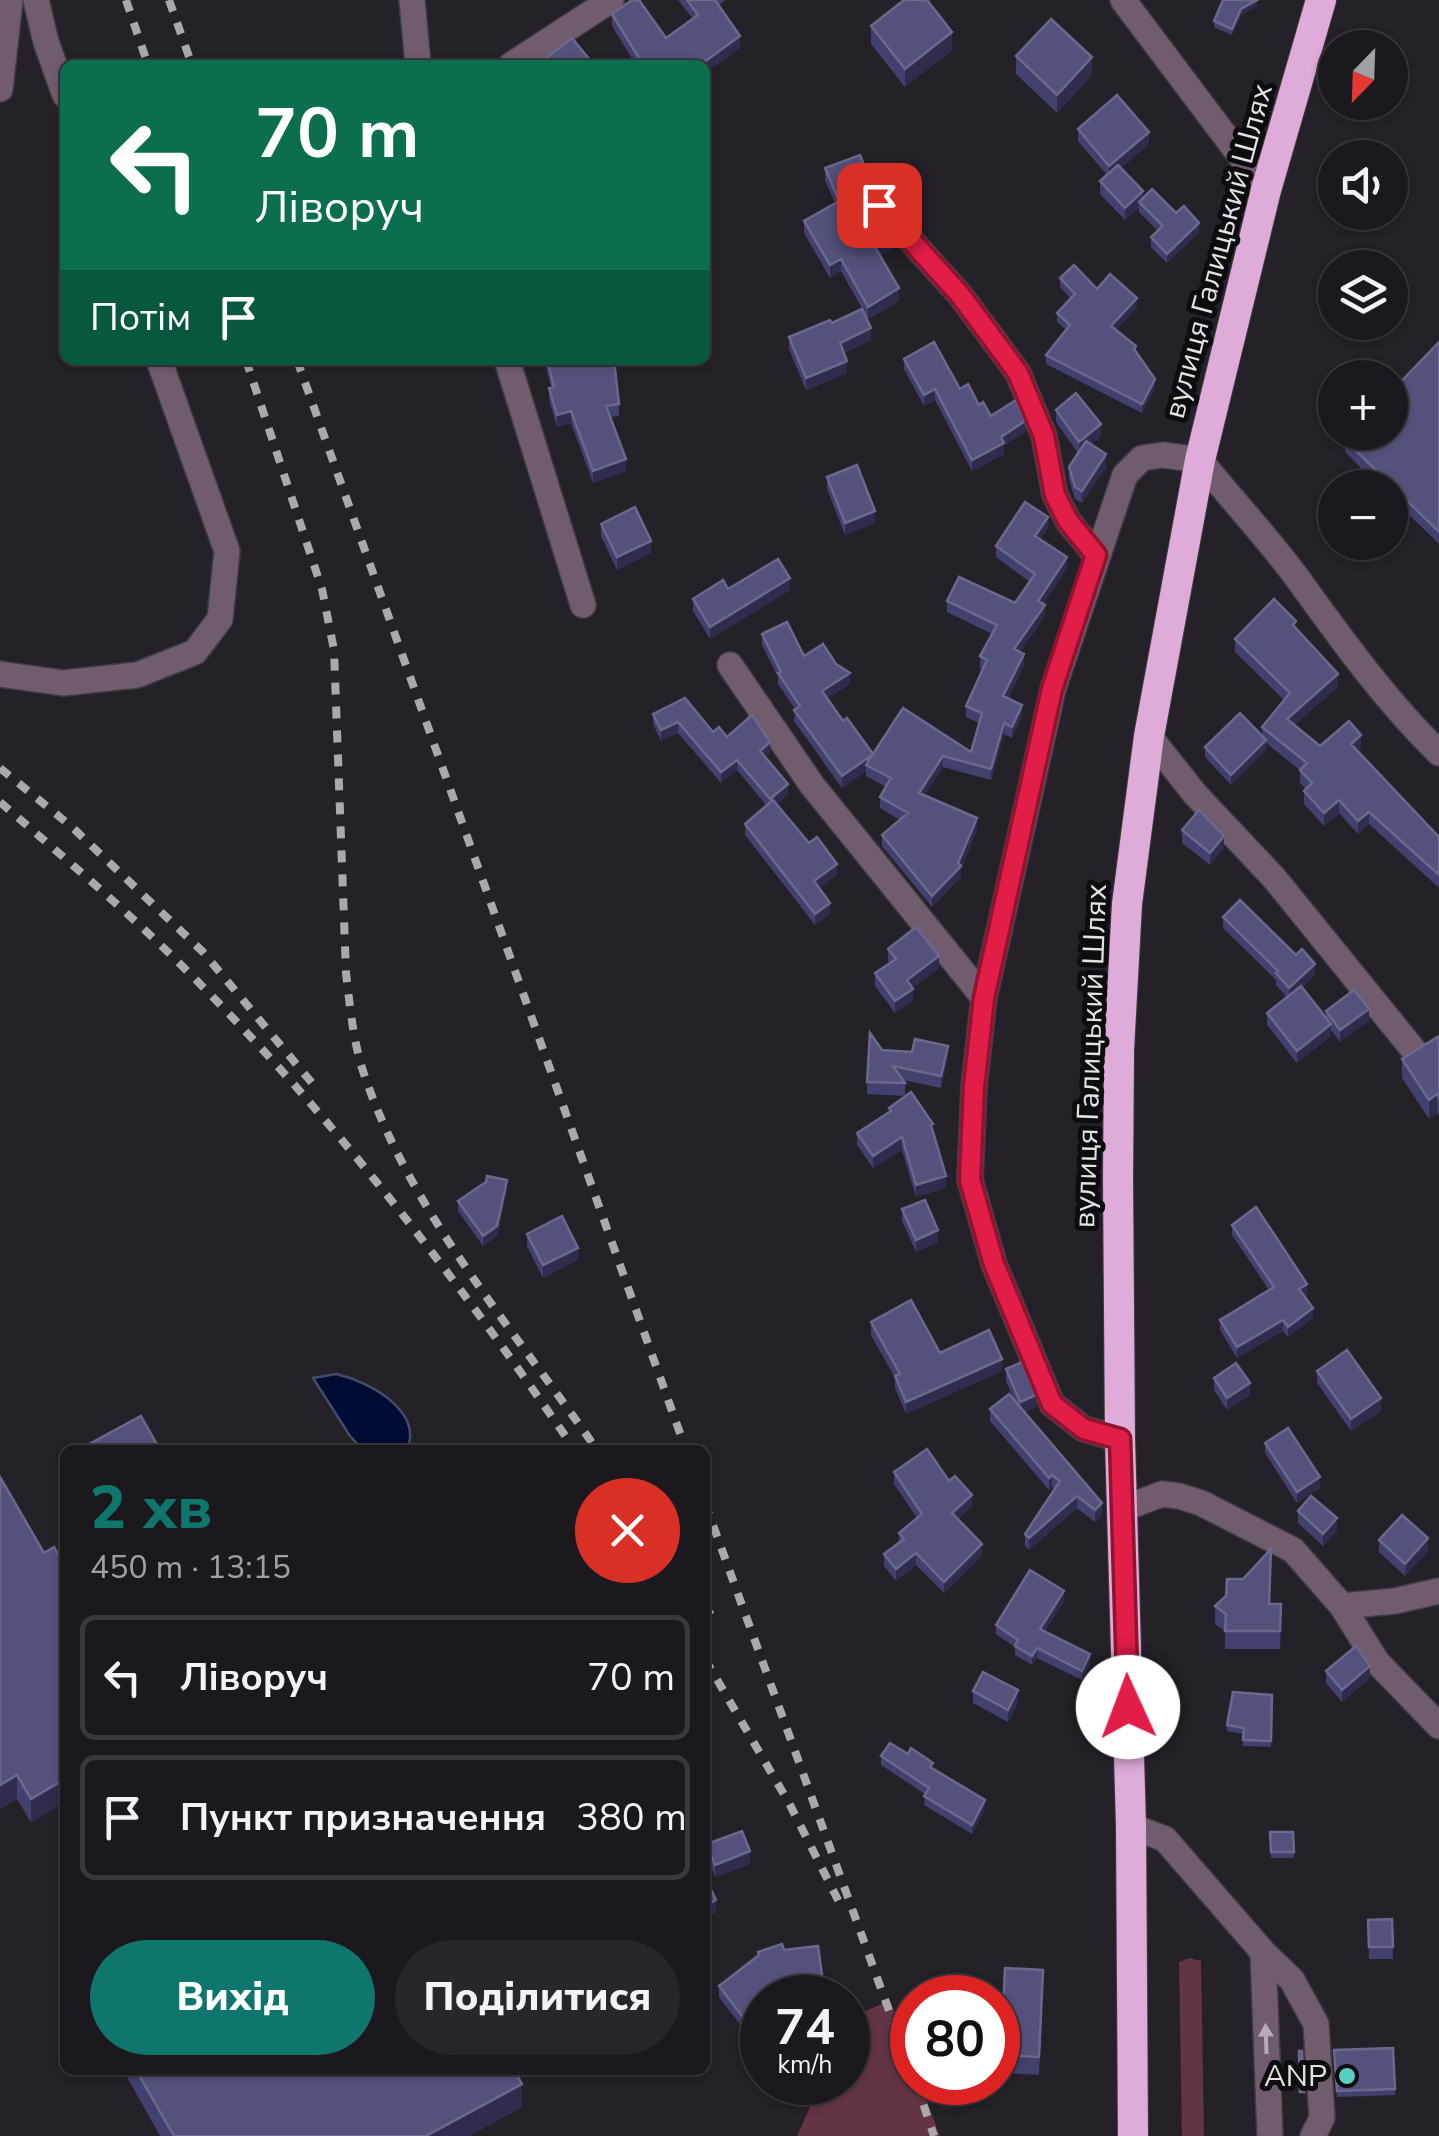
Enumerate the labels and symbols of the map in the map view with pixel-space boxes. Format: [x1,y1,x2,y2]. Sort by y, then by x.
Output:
north arrow [1318,30,1408,120]
street label: вулиця Галицький Шлях [1154,79,1283,423]
pin [837,163,922,248]
street label: вулиця Галицький Шлях [1064,883,1117,1229]
position arrow [1076,1655,1180,1759]
speed limit sign: 80 [890,1975,1020,2105]
one-way arrow [1258,2022,1274,2054]
place label: ANP [1264,2056,1327,2097]
marker: ANP [1336,2065,1358,2087]

